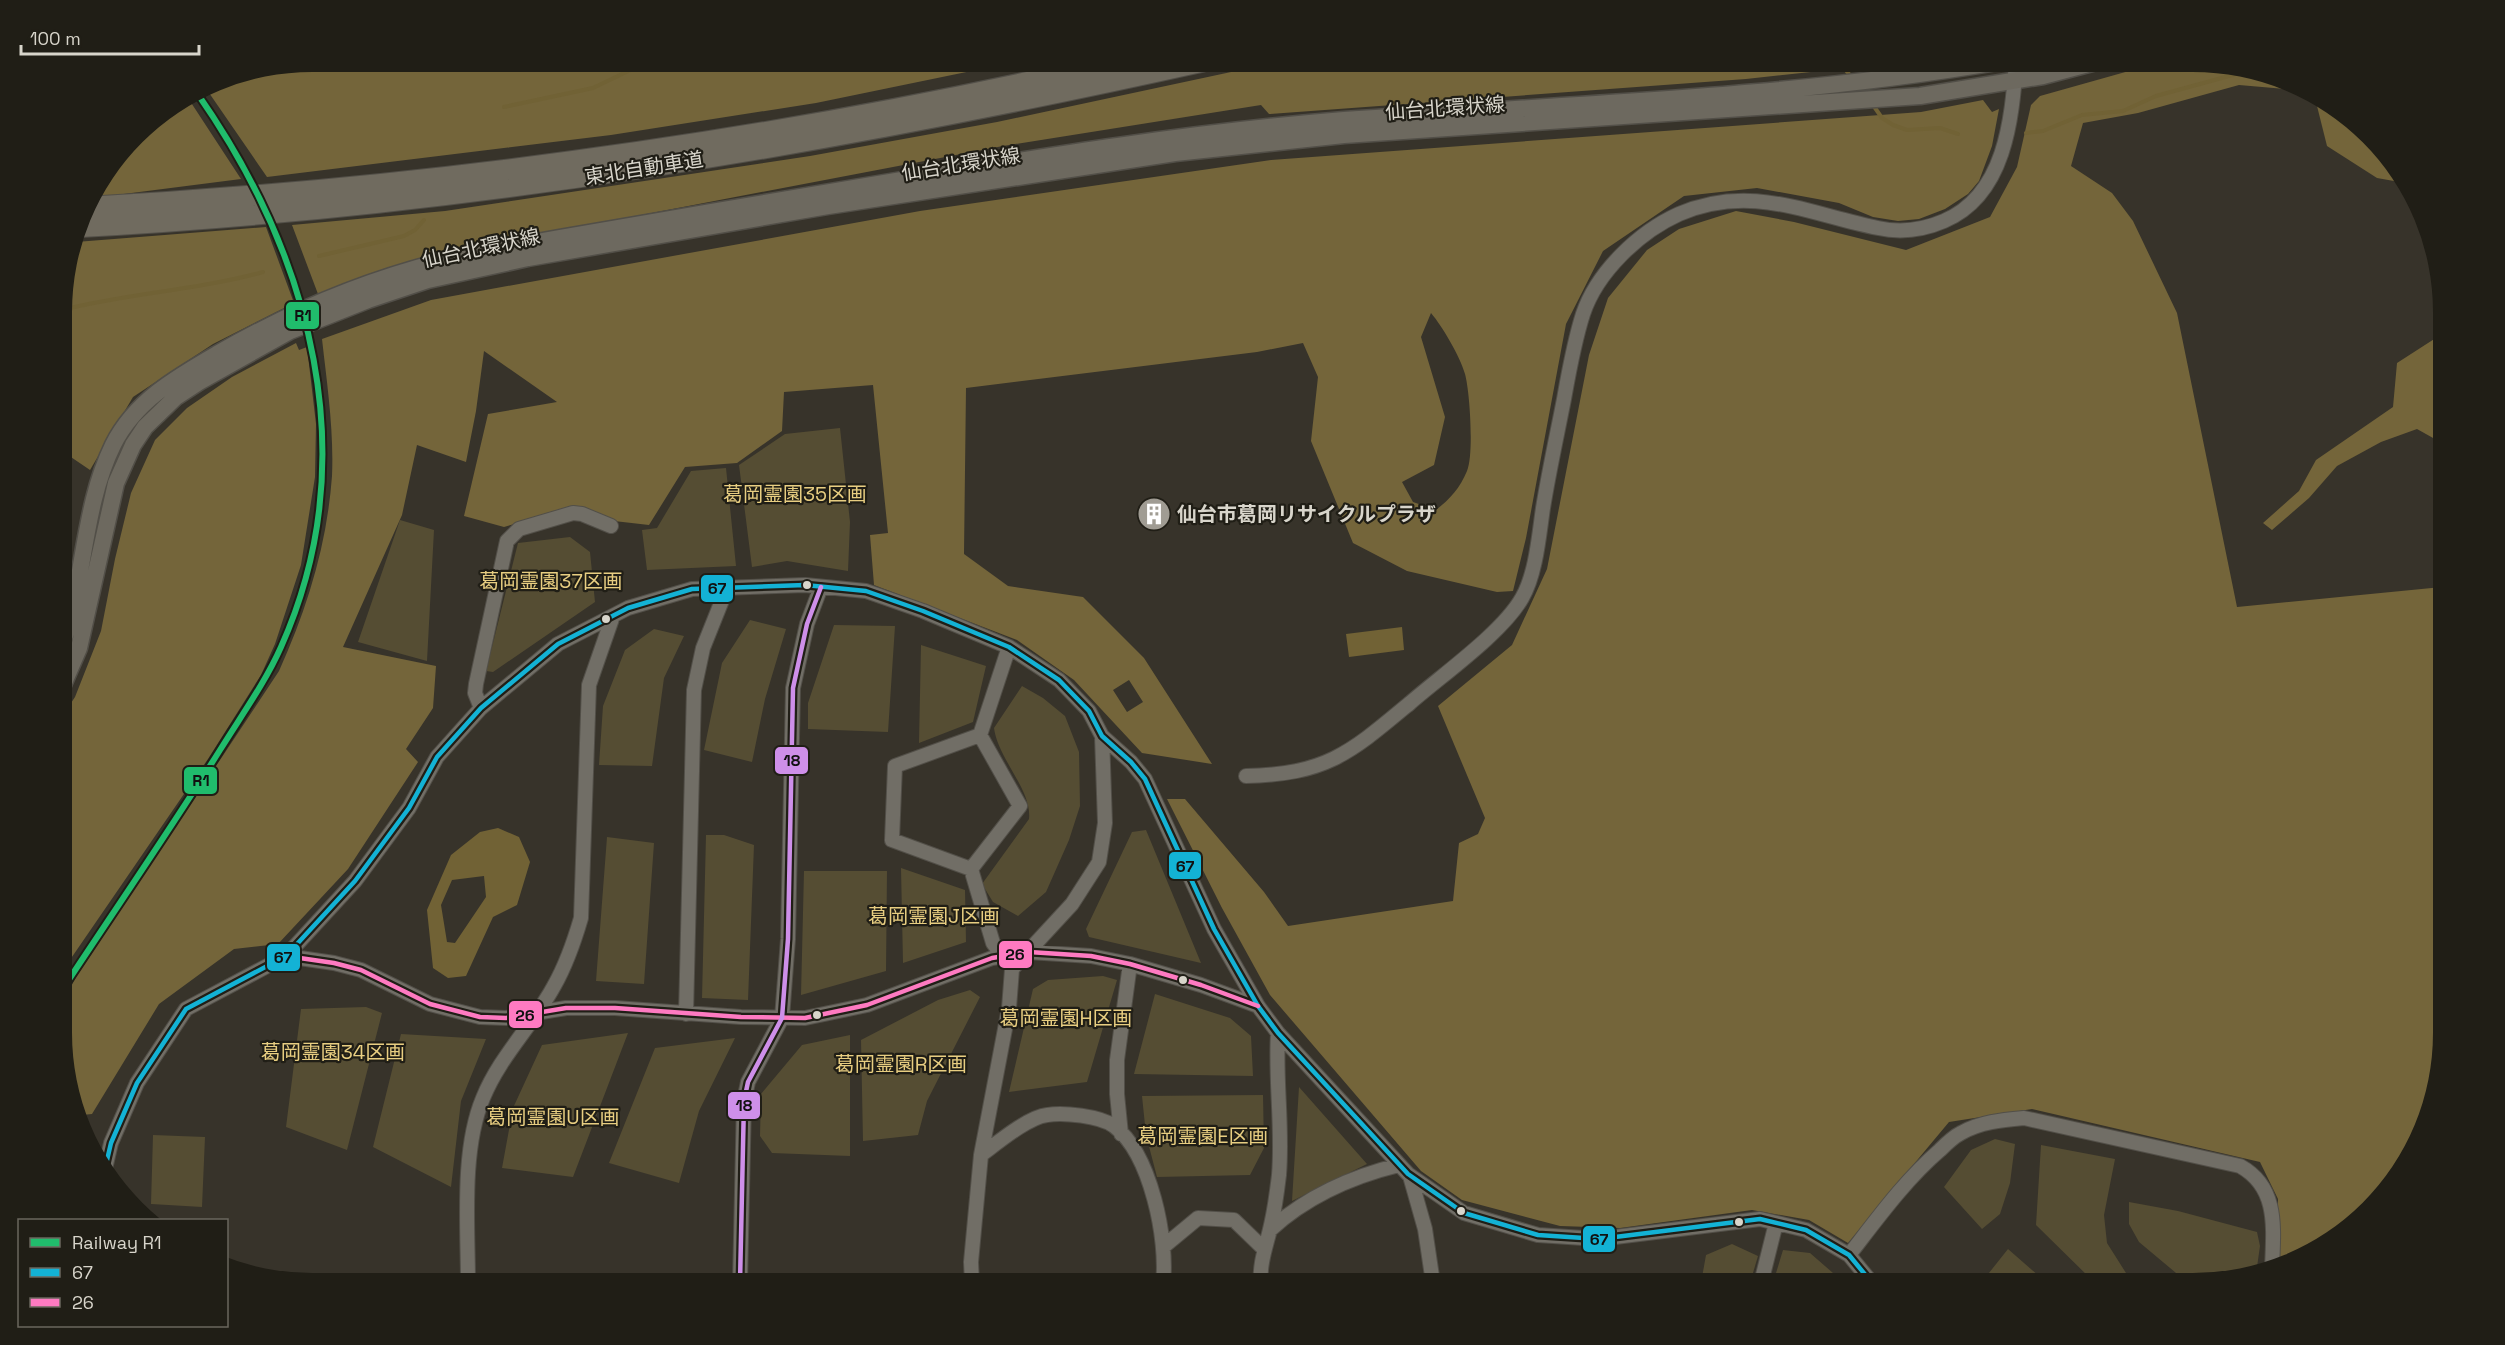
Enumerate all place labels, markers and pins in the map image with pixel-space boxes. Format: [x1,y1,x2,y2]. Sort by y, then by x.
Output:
building icon: 仙台市葛岡リサイクルプラザ [1136,496,1172,532]
place label: 仙台市葛岡リサイクルプラザ [1177,501,1436,527]
unlabelled marker [801,579,813,591]
unlabelled marker [600,613,612,625]
unlabelled marker [1177,974,1189,986]
unlabelled marker [811,1009,823,1021]
unlabelled marker [1455,1205,1467,1217]
unlabelled marker [1733,1216,1745,1228]

